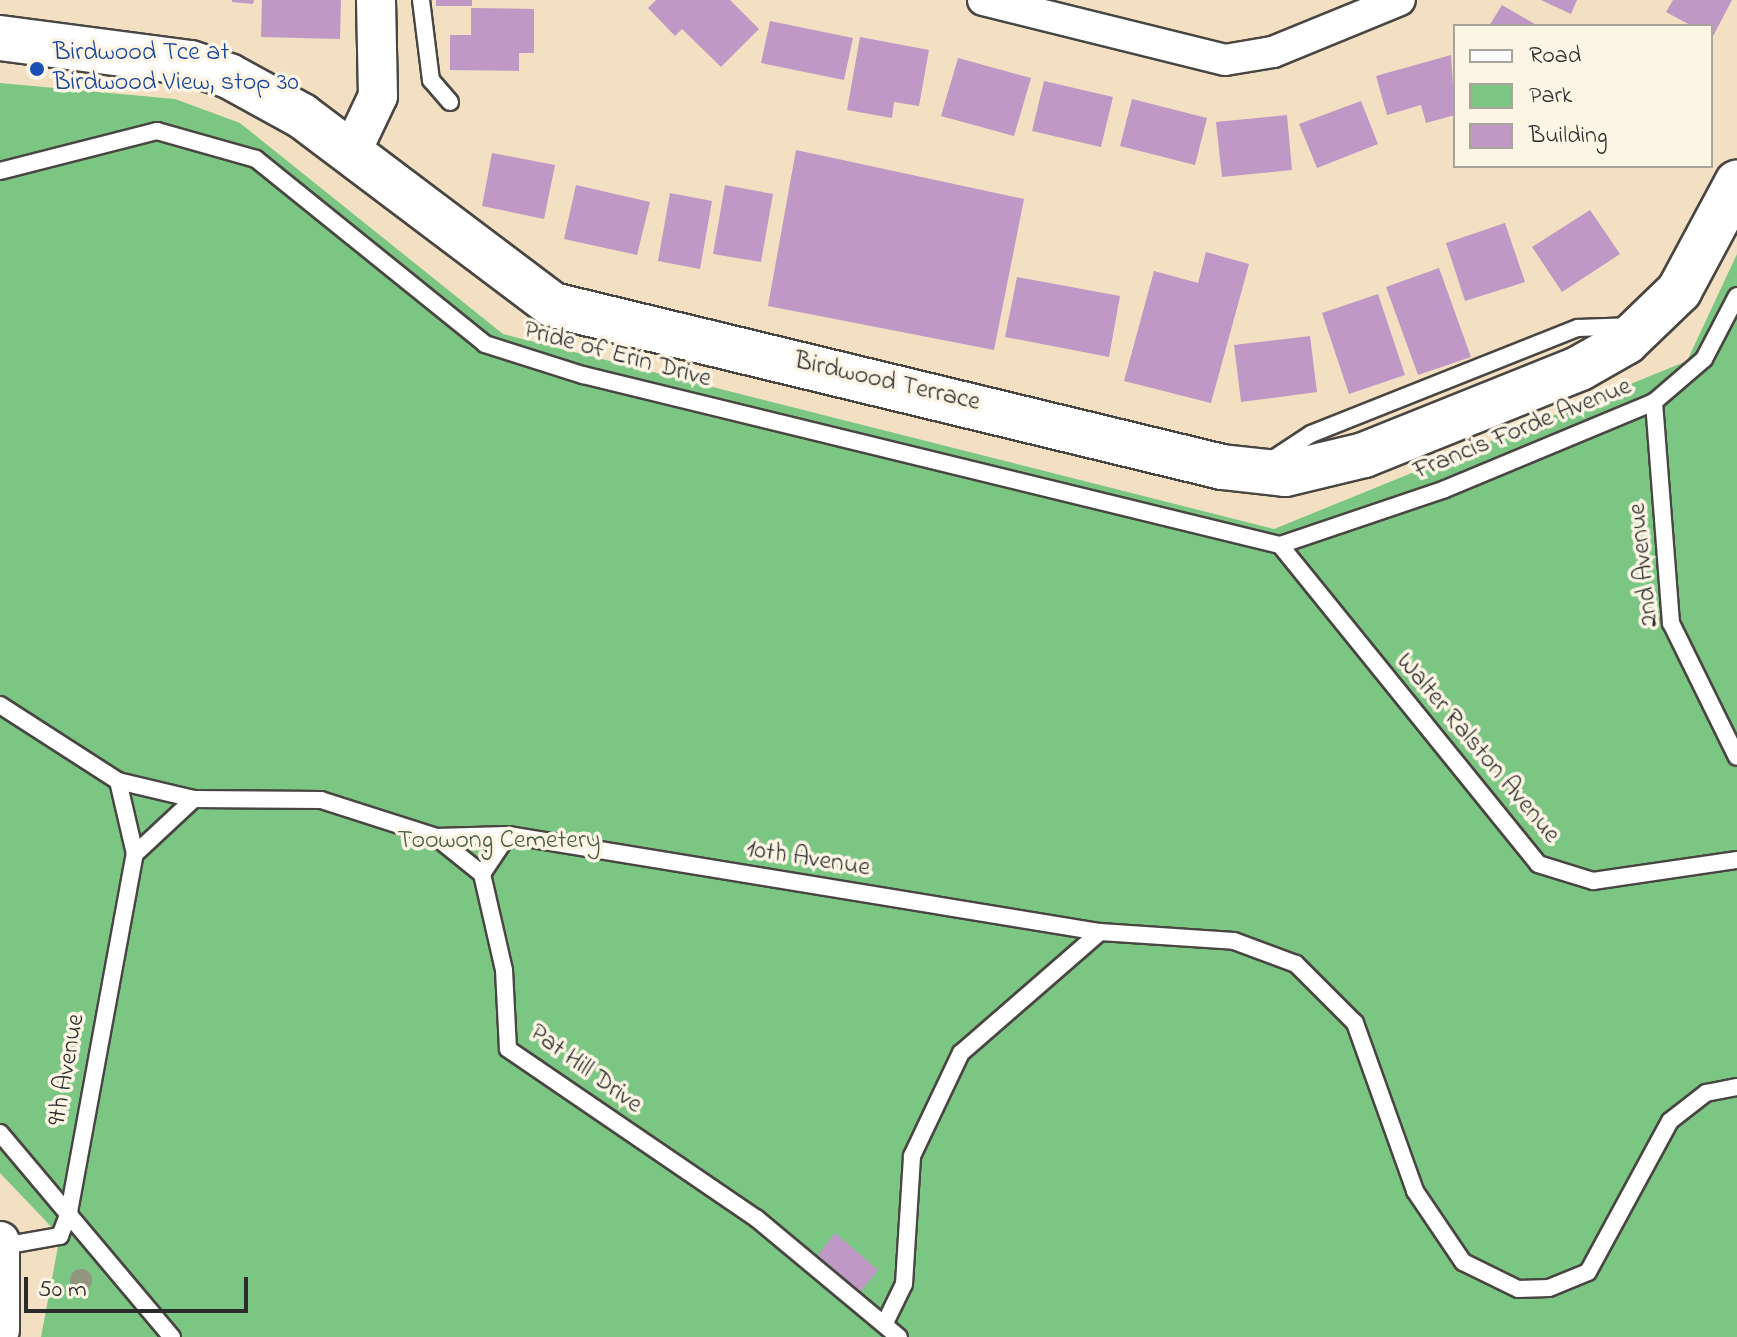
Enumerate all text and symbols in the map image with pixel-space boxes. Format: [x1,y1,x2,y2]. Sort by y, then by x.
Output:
legend [1453,24,1713,168]
place label: Birdwood Tce at Birdwood View, stop 30 [53,38,299,100]
text: Road [1529,39,1581,74]
marker: Birdwood Tce at Birdwood View, stop 30 [28,60,46,78]
text: Park [1529,79,1572,114]
text: Building [1529,119,1608,154]
street label: Pride of Erin Drive [520,316,714,396]
street label: Birdwood Terrace [791,346,983,420]
street label: Francis Forde Avenue [1409,372,1637,488]
street label: 2nd Avenue [1623,501,1667,629]
street label: Walter Ralston Avenue [1388,647,1566,851]
park label: Toowong Cemetery [398,826,600,858]
street label: 10th Avenue [744,835,872,885]
street label: 9th Avenue [43,1012,93,1128]
street label: Pat Hill Drive [522,1019,648,1121]
scale bar [28,1261,252,1311]
text: 50 m [38,1273,87,1308]

